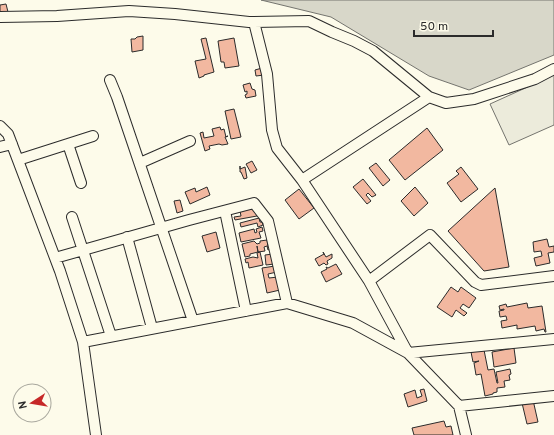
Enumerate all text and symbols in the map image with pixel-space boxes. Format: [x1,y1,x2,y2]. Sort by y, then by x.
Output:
scale bar [414,12,493,38]
text: 50 m [420,19,448,35]
north arrow [12,383,52,423]
text: N [16,400,31,410]

